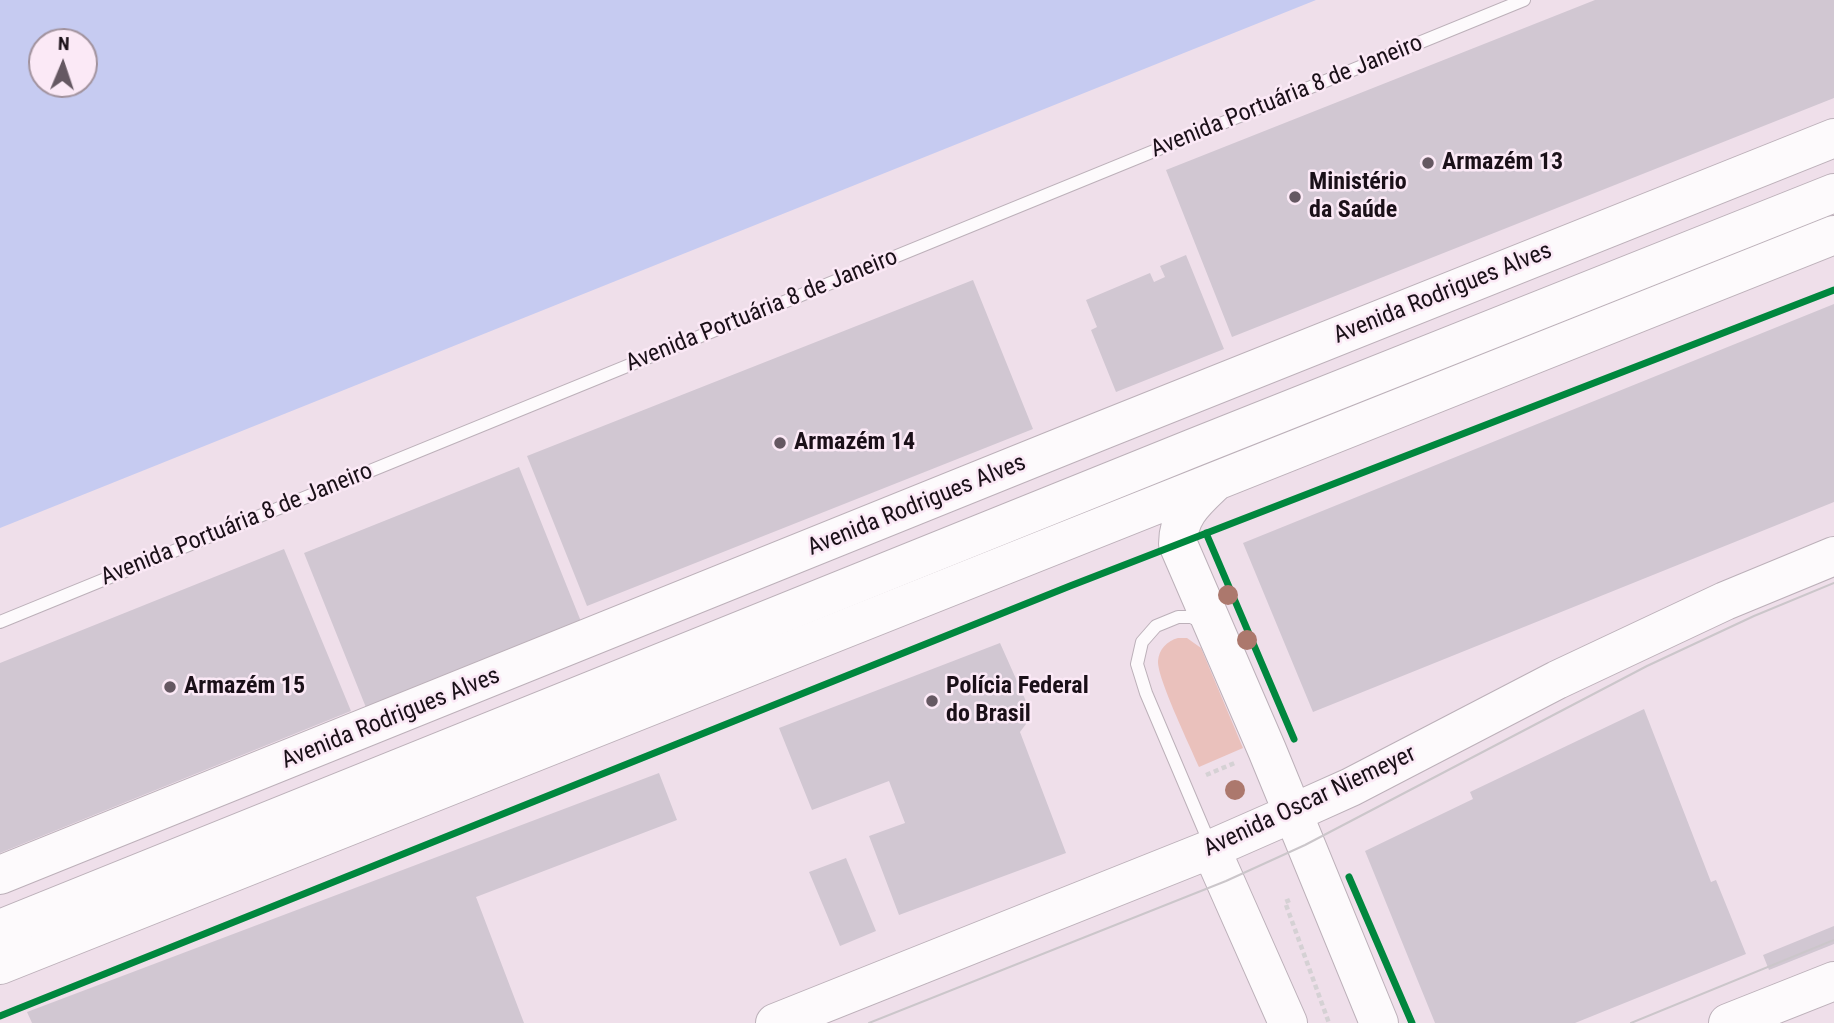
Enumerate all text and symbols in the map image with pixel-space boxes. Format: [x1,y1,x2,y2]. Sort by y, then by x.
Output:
north arrow [28,28,98,98]
street label: Avenida Portuária 8 de Janeiro [1147,29,1427,165]
text: N [57,32,70,55]
place label: Armazém 13 [1442,149,1563,177]
marker: Armazém 13 [1420,155,1436,171]
place label: Ministério da Saúde [1309,169,1407,225]
marker: Ministério da Saúde [1287,189,1303,205]
street label: Avenida Rodrigues Alves [1330,237,1556,351]
street label: Avenida Portuária 8 de Janeiro [622,243,902,379]
place label: Armazém 14 [794,429,915,457]
marker: Armazém 14 [772,435,788,451]
street label: Avenida Rodrigues Alves [804,449,1030,563]
street label: Avenida Portuária 8 de Janeiro [97,457,377,593]
street label: Avenida Rodrigues Alves [278,662,504,776]
place label: Armazém 15 [184,673,305,701]
place label: Polícia Federal do Brasil [946,673,1089,729]
marker: Armazém 15 [162,679,178,695]
marker: Polícia Federal do Brasil [924,693,940,709]
street label: Avenida Oscar Niemeyer [1199,740,1421,864]

